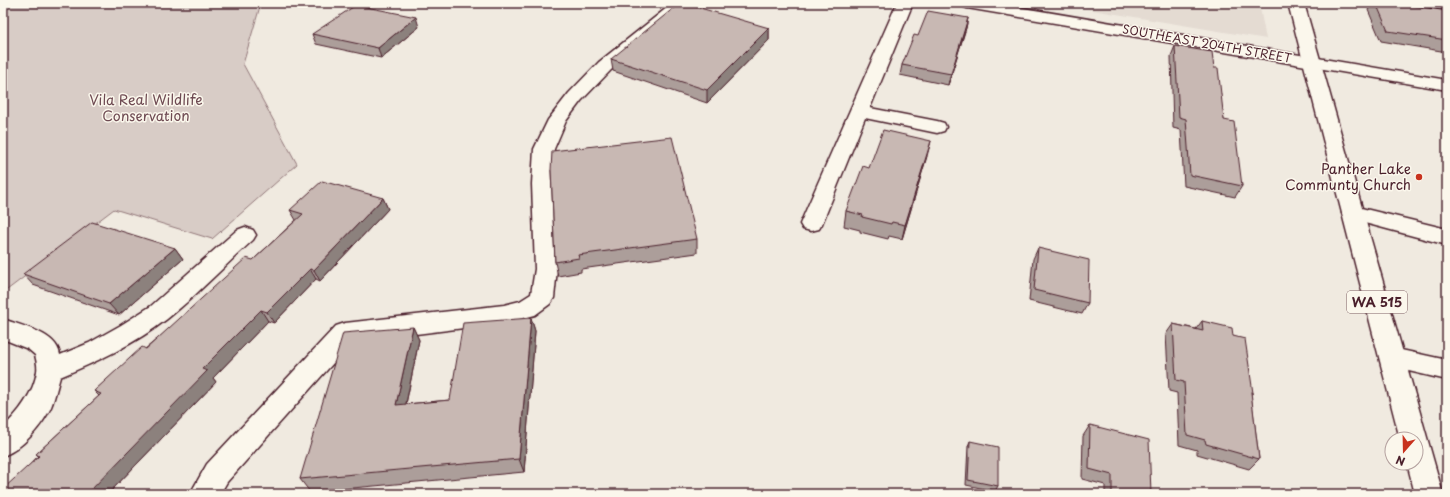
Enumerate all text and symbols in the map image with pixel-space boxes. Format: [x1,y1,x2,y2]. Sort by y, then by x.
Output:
street label: SOUTHEAST 204TH STREET [1121,19,1294,67]
park label: Vila Real Wildlife Conservation [89,89,203,126]
place label: Panther Lake Communty Church [1285,158,1411,195]
marker: Panther Lake Communty Church [1414,172,1424,182]
road number: WA 515 [1347,291,1407,313]
north arrow [1384,431,1424,471]
text: N [1393,451,1407,470]

